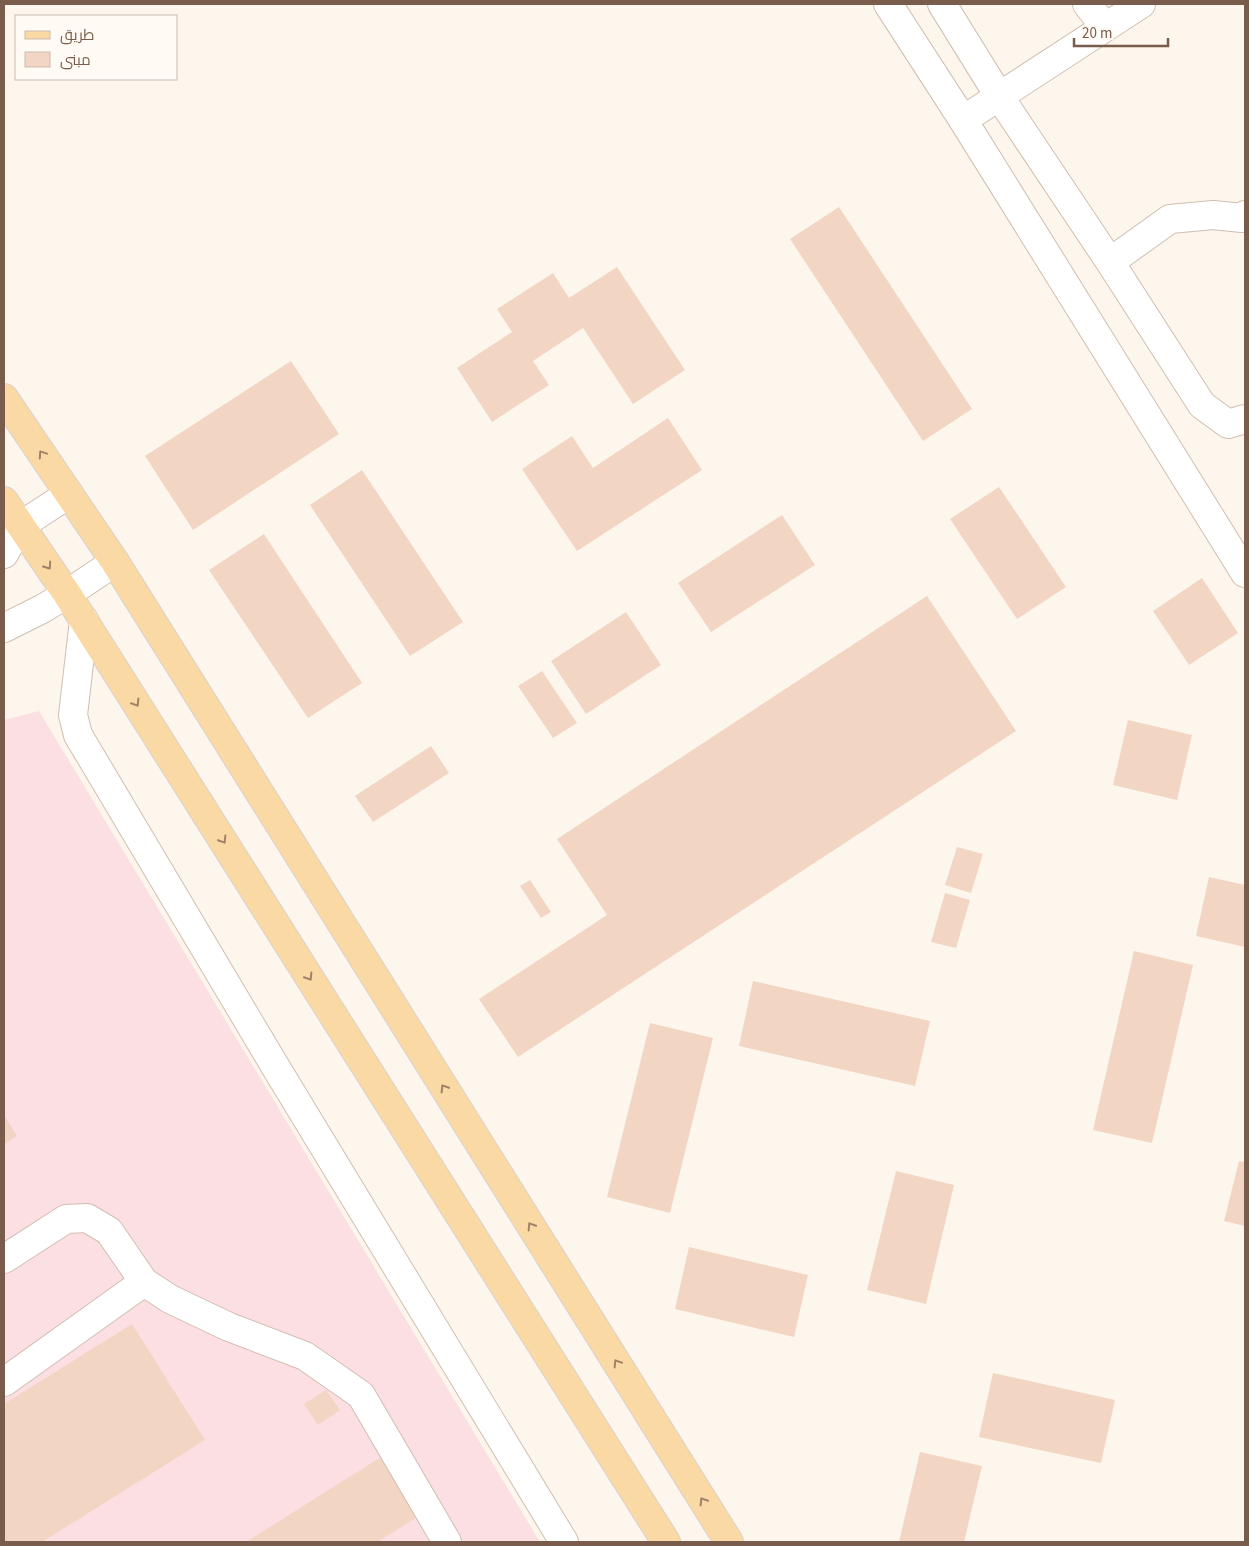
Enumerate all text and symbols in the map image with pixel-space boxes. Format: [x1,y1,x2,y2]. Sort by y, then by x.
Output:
legend [15,15,178,80]
scale bar [1074,15,1168,47]
text: 20 m [1082,23,1112,44]
text: طريق [60,25,94,46]
text: مبنى [60,50,91,71]
one-way arrow [39,450,48,460]
one-way arrow [42,560,51,570]
one-way arrow [130,697,139,706]
one-way arrow [216,835,226,844]
one-way arrow [303,972,313,981]
one-way arrow [441,1084,451,1093]
one-way arrow [527,1222,537,1231]
one-way arrow [614,1360,623,1369]
one-way arrow [700,1497,710,1506]

